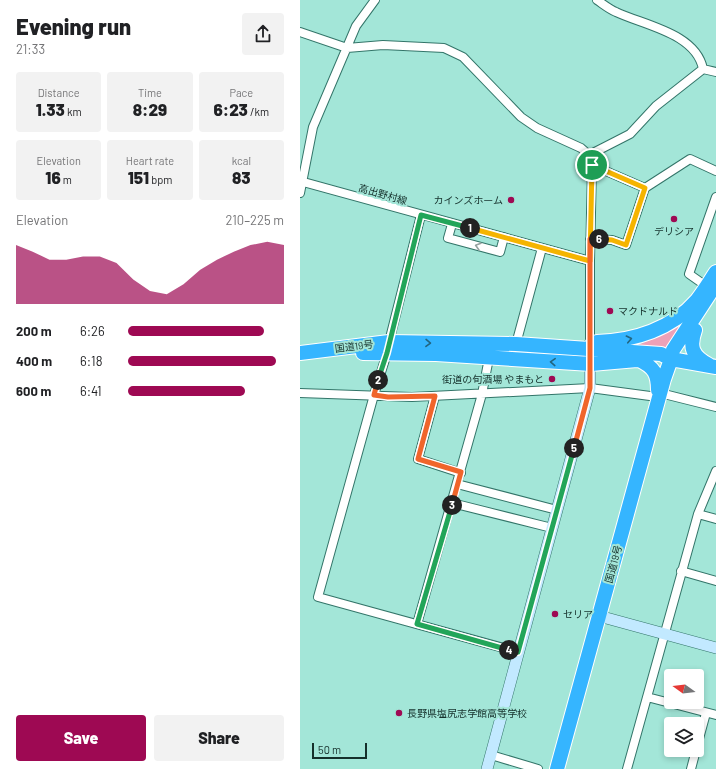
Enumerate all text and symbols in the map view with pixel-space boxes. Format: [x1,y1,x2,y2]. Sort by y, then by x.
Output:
text: Evening run [16,13,131,39]
button: share [242,13,284,55]
text: 21:33 [16,41,45,57]
text: Distance [38,86,80,99]
text: Time [138,86,162,99]
text: Pace [230,86,253,99]
text: 1.33 [36,99,65,119]
text: 8:29 [133,99,167,119]
text: 6:23 [214,99,248,119]
text: km [65,105,82,118]
text: /km [248,105,269,118]
pin [575,148,609,182]
text: Elevation [37,154,81,167]
text: Heart rate [126,154,174,167]
text: kcal [232,154,251,167]
icon: arrive [581,154,603,176]
text: 16 [45,167,61,187]
text: 151 [128,167,149,187]
text: 83 [232,167,251,187]
text: m [61,173,72,186]
text: bpm [149,173,172,186]
street label: 高出野村線 [357,181,409,207]
place label: カインズホーム [434,194,503,206]
marker: カインズホーム [506,195,516,205]
text: Elevation [16,212,68,228]
text: 210–225 m [225,212,284,228]
marker: デリシア [669,214,679,224]
pin: 1 [460,218,480,238]
text: 1 [468,221,472,234]
place label: デリシア [654,225,694,237]
pin: 6 [589,229,609,249]
text: 6 [596,232,602,245]
one-way arrow [474,242,481,251]
place label: マクドナルド [618,305,678,317]
marker: マクドナルド [605,306,615,316]
text: 200 m [16,323,52,339]
text: 6:26 [80,323,105,339]
one-way arrow [626,335,632,343]
street label: 国道19号 [334,338,374,354]
one-way arrow [425,338,431,347]
text: 400 m [16,353,52,369]
text: 6:18 [80,353,102,369]
one-way arrow [550,357,556,366]
pin: 2 [368,370,388,390]
text: 2 [375,373,381,386]
place label: 街道の旬酒場 やまもと [441,373,544,385]
marker: 街道の旬酒場 やまもと [547,374,557,384]
text: 600 m [16,383,51,399]
text: 6:41 [80,383,102,399]
pin: 5 [564,438,584,458]
text: 5 [571,441,577,454]
pin: 3 [442,495,462,515]
text: 3 [449,498,455,511]
street label: 国道19号 [602,544,624,584]
place label: セリア [563,608,593,620]
marker: セリア [550,609,560,619]
pin: 4 [499,640,519,660]
text: 4 [506,643,512,656]
north arrow [664,669,704,709]
map controls [664,669,704,757]
place label: 長野県塩尻志学館高等学校 [407,707,527,719]
marker: 長野県塩尻志学館高等学校 [394,708,404,718]
button: Save [16,715,146,761]
button: Share [154,715,284,761]
button: layers [664,717,704,757]
scale bar [312,741,367,760]
text: 50 m [318,743,341,756]

